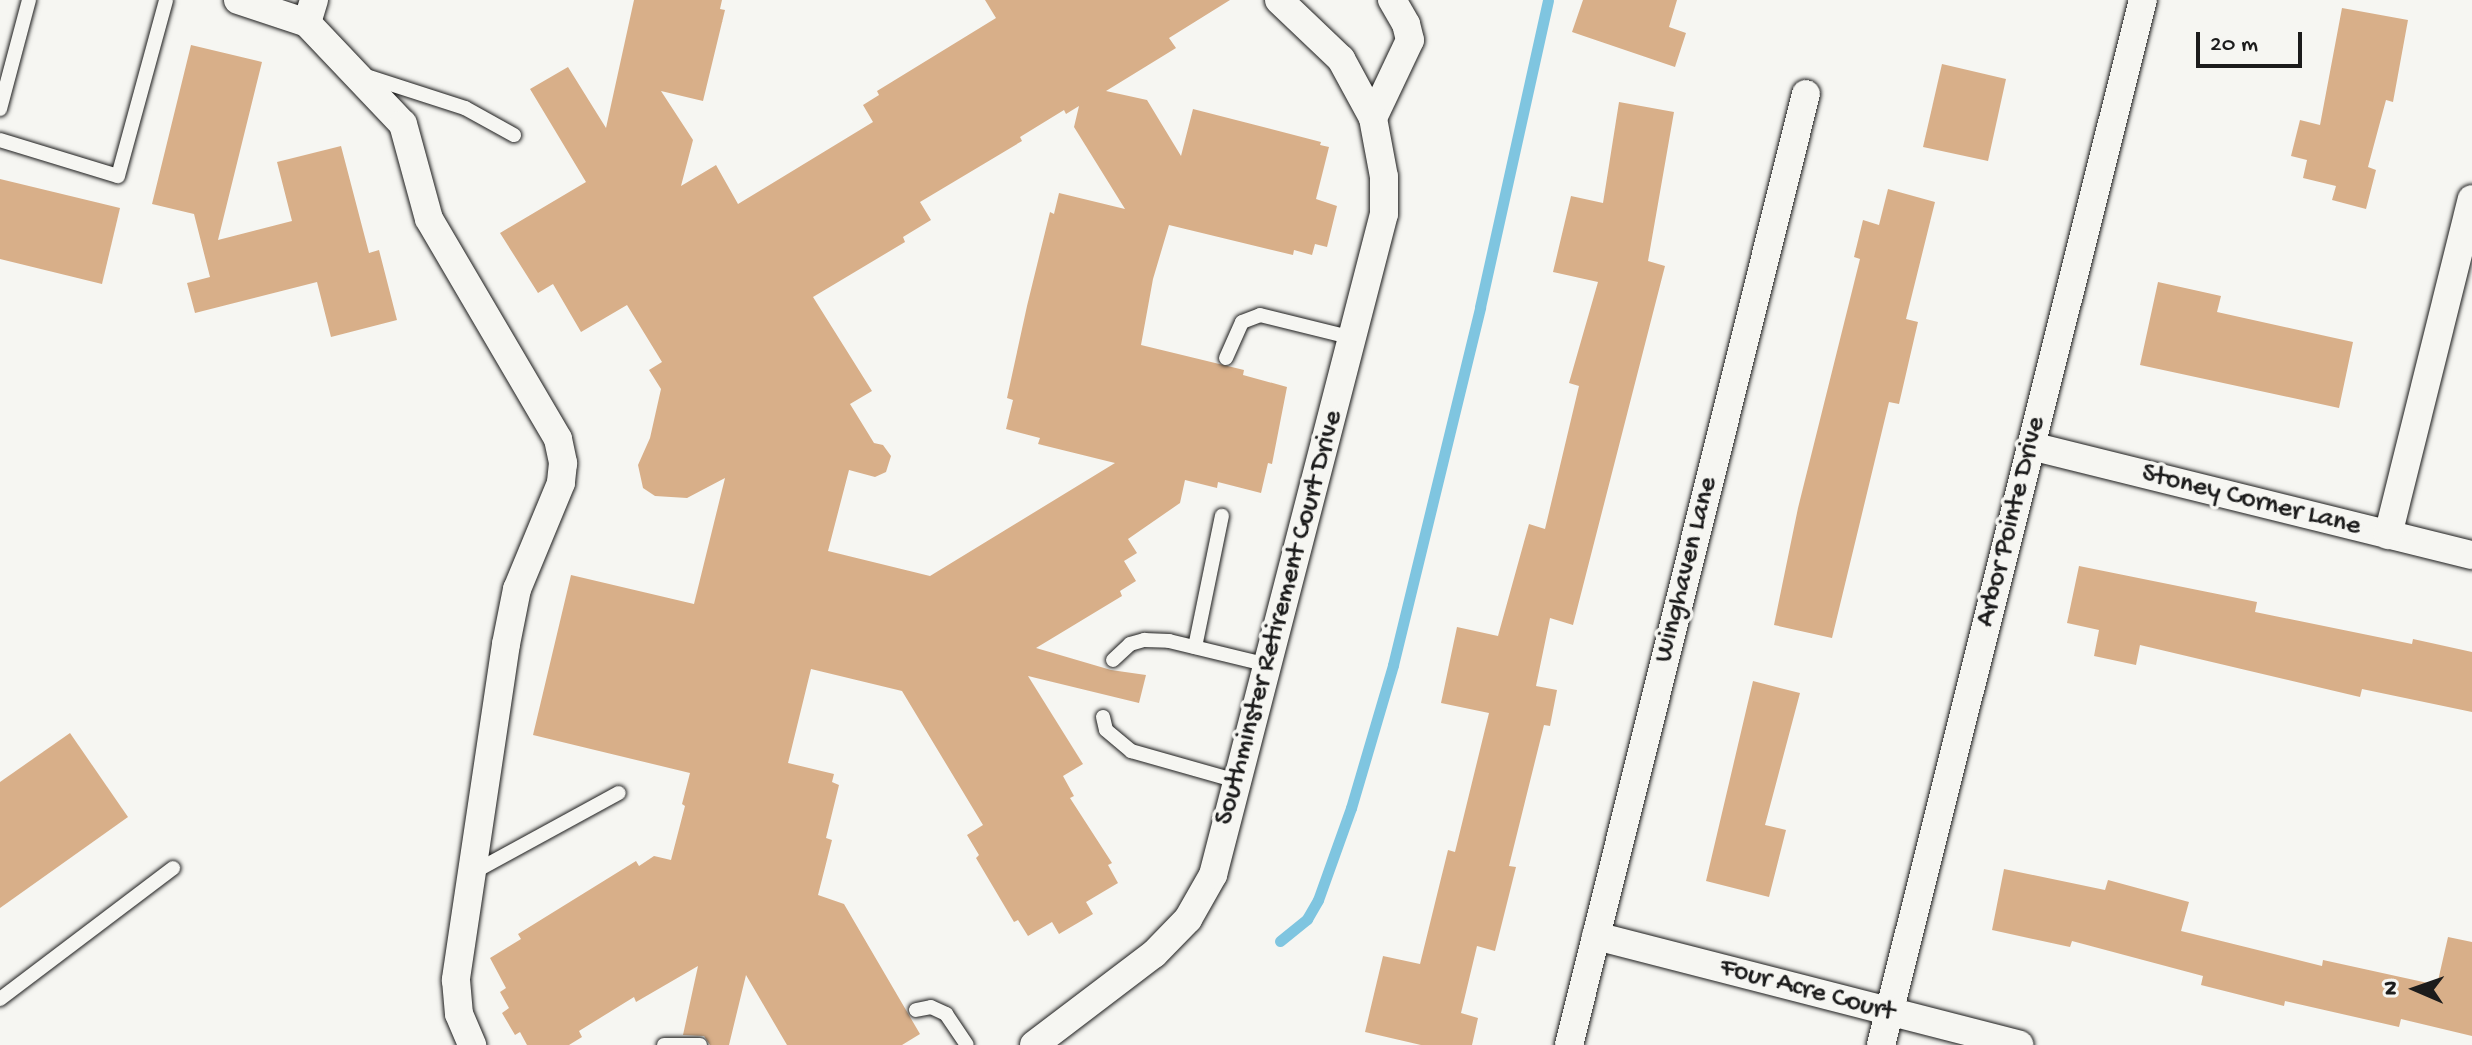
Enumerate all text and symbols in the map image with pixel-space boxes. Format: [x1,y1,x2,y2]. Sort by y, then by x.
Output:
scale bar [2200,16,2306,66]
text: 20 m [2210,31,2258,60]
street label: Southminster Retirement Court Drive [1208,407,1352,829]
street label: Arbor Pointe Drive [1970,414,2054,630]
street label: Stoney Corner Lane [2138,458,2364,544]
street label: Winghaven Lane [1648,474,1726,666]
north arrow [2376,949,2456,1029]
street label: Four Acre Court [1716,952,1898,1030]
text: N [2379,981,2405,996]

